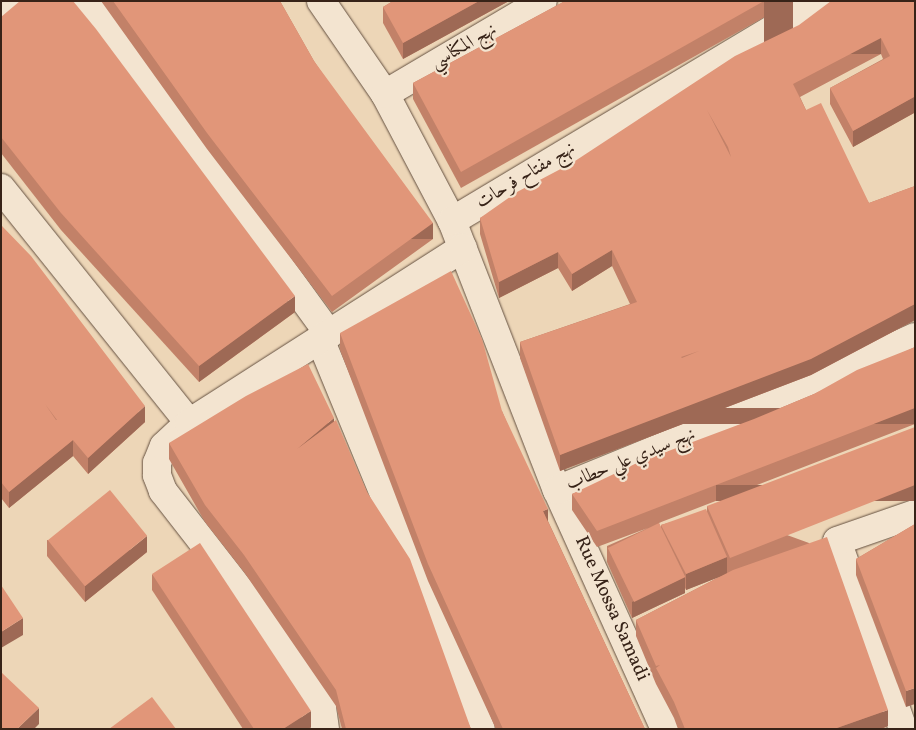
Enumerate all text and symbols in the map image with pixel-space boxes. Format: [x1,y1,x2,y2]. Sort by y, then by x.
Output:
street label: نهج المكناسي [427,19,501,75]
street label: نهج مفتاح فرحات [472,138,580,214]
street label: نهج سيدي علي حطاب [563,424,699,496]
street label: Rue Mossa Samadi [569,533,653,685]

